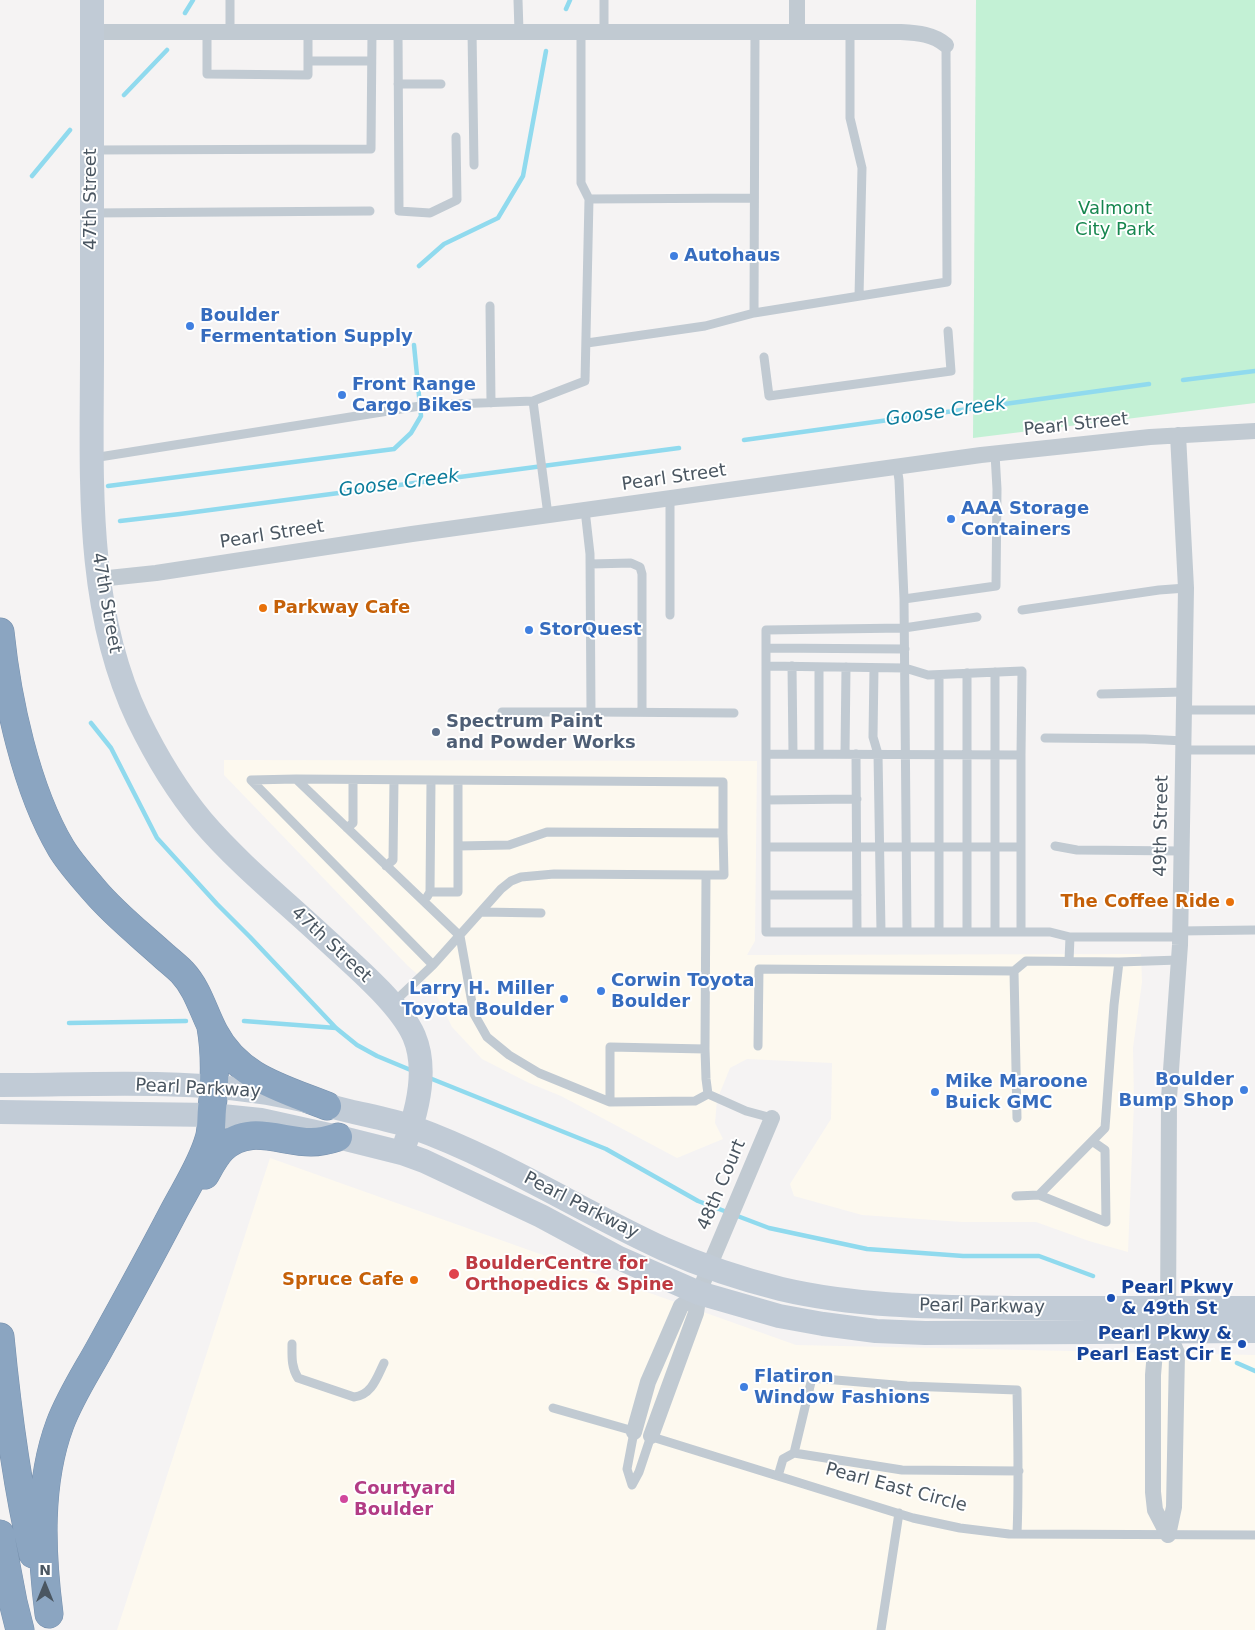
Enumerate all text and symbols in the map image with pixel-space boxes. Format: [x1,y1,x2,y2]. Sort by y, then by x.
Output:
street label: 47th Street [80,148,102,250]
park label: Valmont City Park [1075,198,1155,240]
place label: Autohaus [684,245,780,267]
marker: Autohaus [668,250,680,262]
place label: Boulder Fermentation Supply [200,305,413,348]
marker: Boulder Fermentation Supply [184,320,196,332]
place label: Front Range Cargo Bikes [352,374,476,416]
marker: Front Range Cargo Bikes [336,389,348,401]
water label: Goose Creek [884,392,1008,432]
street label: Pearl Street [1023,409,1129,441]
street label: Pearl Street [620,460,728,496]
water label: Goose Creek [338,465,460,503]
place label: AAA Storage Containers [961,498,1089,540]
marker: AAA Storage Containers [945,513,957,525]
street label: Pearl Street [218,516,326,554]
street label: 47th Street [87,551,125,655]
place label: Parkway Cafe [273,597,410,619]
marker: Parkway Cafe [257,602,269,614]
place label: StorQuest [539,619,641,641]
marker: StorQuest [523,624,535,636]
place label: Spectrum Paint and Powder Works [446,711,636,754]
marker: Spectrum Paint and Powder Works [430,726,442,738]
street label: 49th Street [1150,775,1174,877]
place label: The Coffee Ride [1060,891,1220,913]
marker: The Coffee Ride [1224,896,1236,908]
street label: 47th Street [286,902,376,988]
place label: Corwin Toyota Boulder [611,970,754,1012]
place label: Larry H. Miller Toyota Boulder [402,978,554,1021]
marker: Corwin Toyota Boulder [595,985,607,997]
marker: Larry H. Miller Toyota Boulder [558,993,570,1005]
place label: Boulder Bump Shop [1119,1069,1234,1112]
place label: Mike Maroone Buick GMC [945,1071,1088,1114]
street label: Pearl Parkway [135,1075,261,1103]
marker: Boulder Bump Shop [1238,1084,1250,1096]
marker: Mike Maroone Buick GMC [929,1086,941,1098]
street label: 48th Court [693,1136,751,1234]
street label: Pearl Parkway [520,1168,642,1244]
place label: BoulderCentre for Orthopedics & Spine [465,1253,674,1296]
marker: BoulderCentre for Orthopedics & Spine [447,1267,461,1281]
place label: Spruce Cafe [282,1269,404,1291]
marker: Spruce Cafe [408,1274,420,1286]
place label: Pearl Pkwy & 49th St [1121,1277,1233,1320]
marker: Pearl Pkwy & 49th St [1105,1292,1117,1304]
street label: Pearl Parkway [919,1295,1045,1319]
place label: Pearl Pkwy & Pearl East Cir E [1076,1323,1232,1366]
marker: Pearl Pkwy & Pearl East Cir E [1236,1338,1248,1350]
place label: Flatiron Window Fashions [754,1366,930,1408]
marker: Flatiron Window Fashions [738,1381,750,1393]
street label: Pearl East Circle [823,1459,969,1517]
place label: Courtyard Boulder [354,1478,456,1520]
marker: Courtyard Boulder [338,1493,350,1505]
north arrow [20,1560,70,1610]
text: N [39,1562,51,1578]

